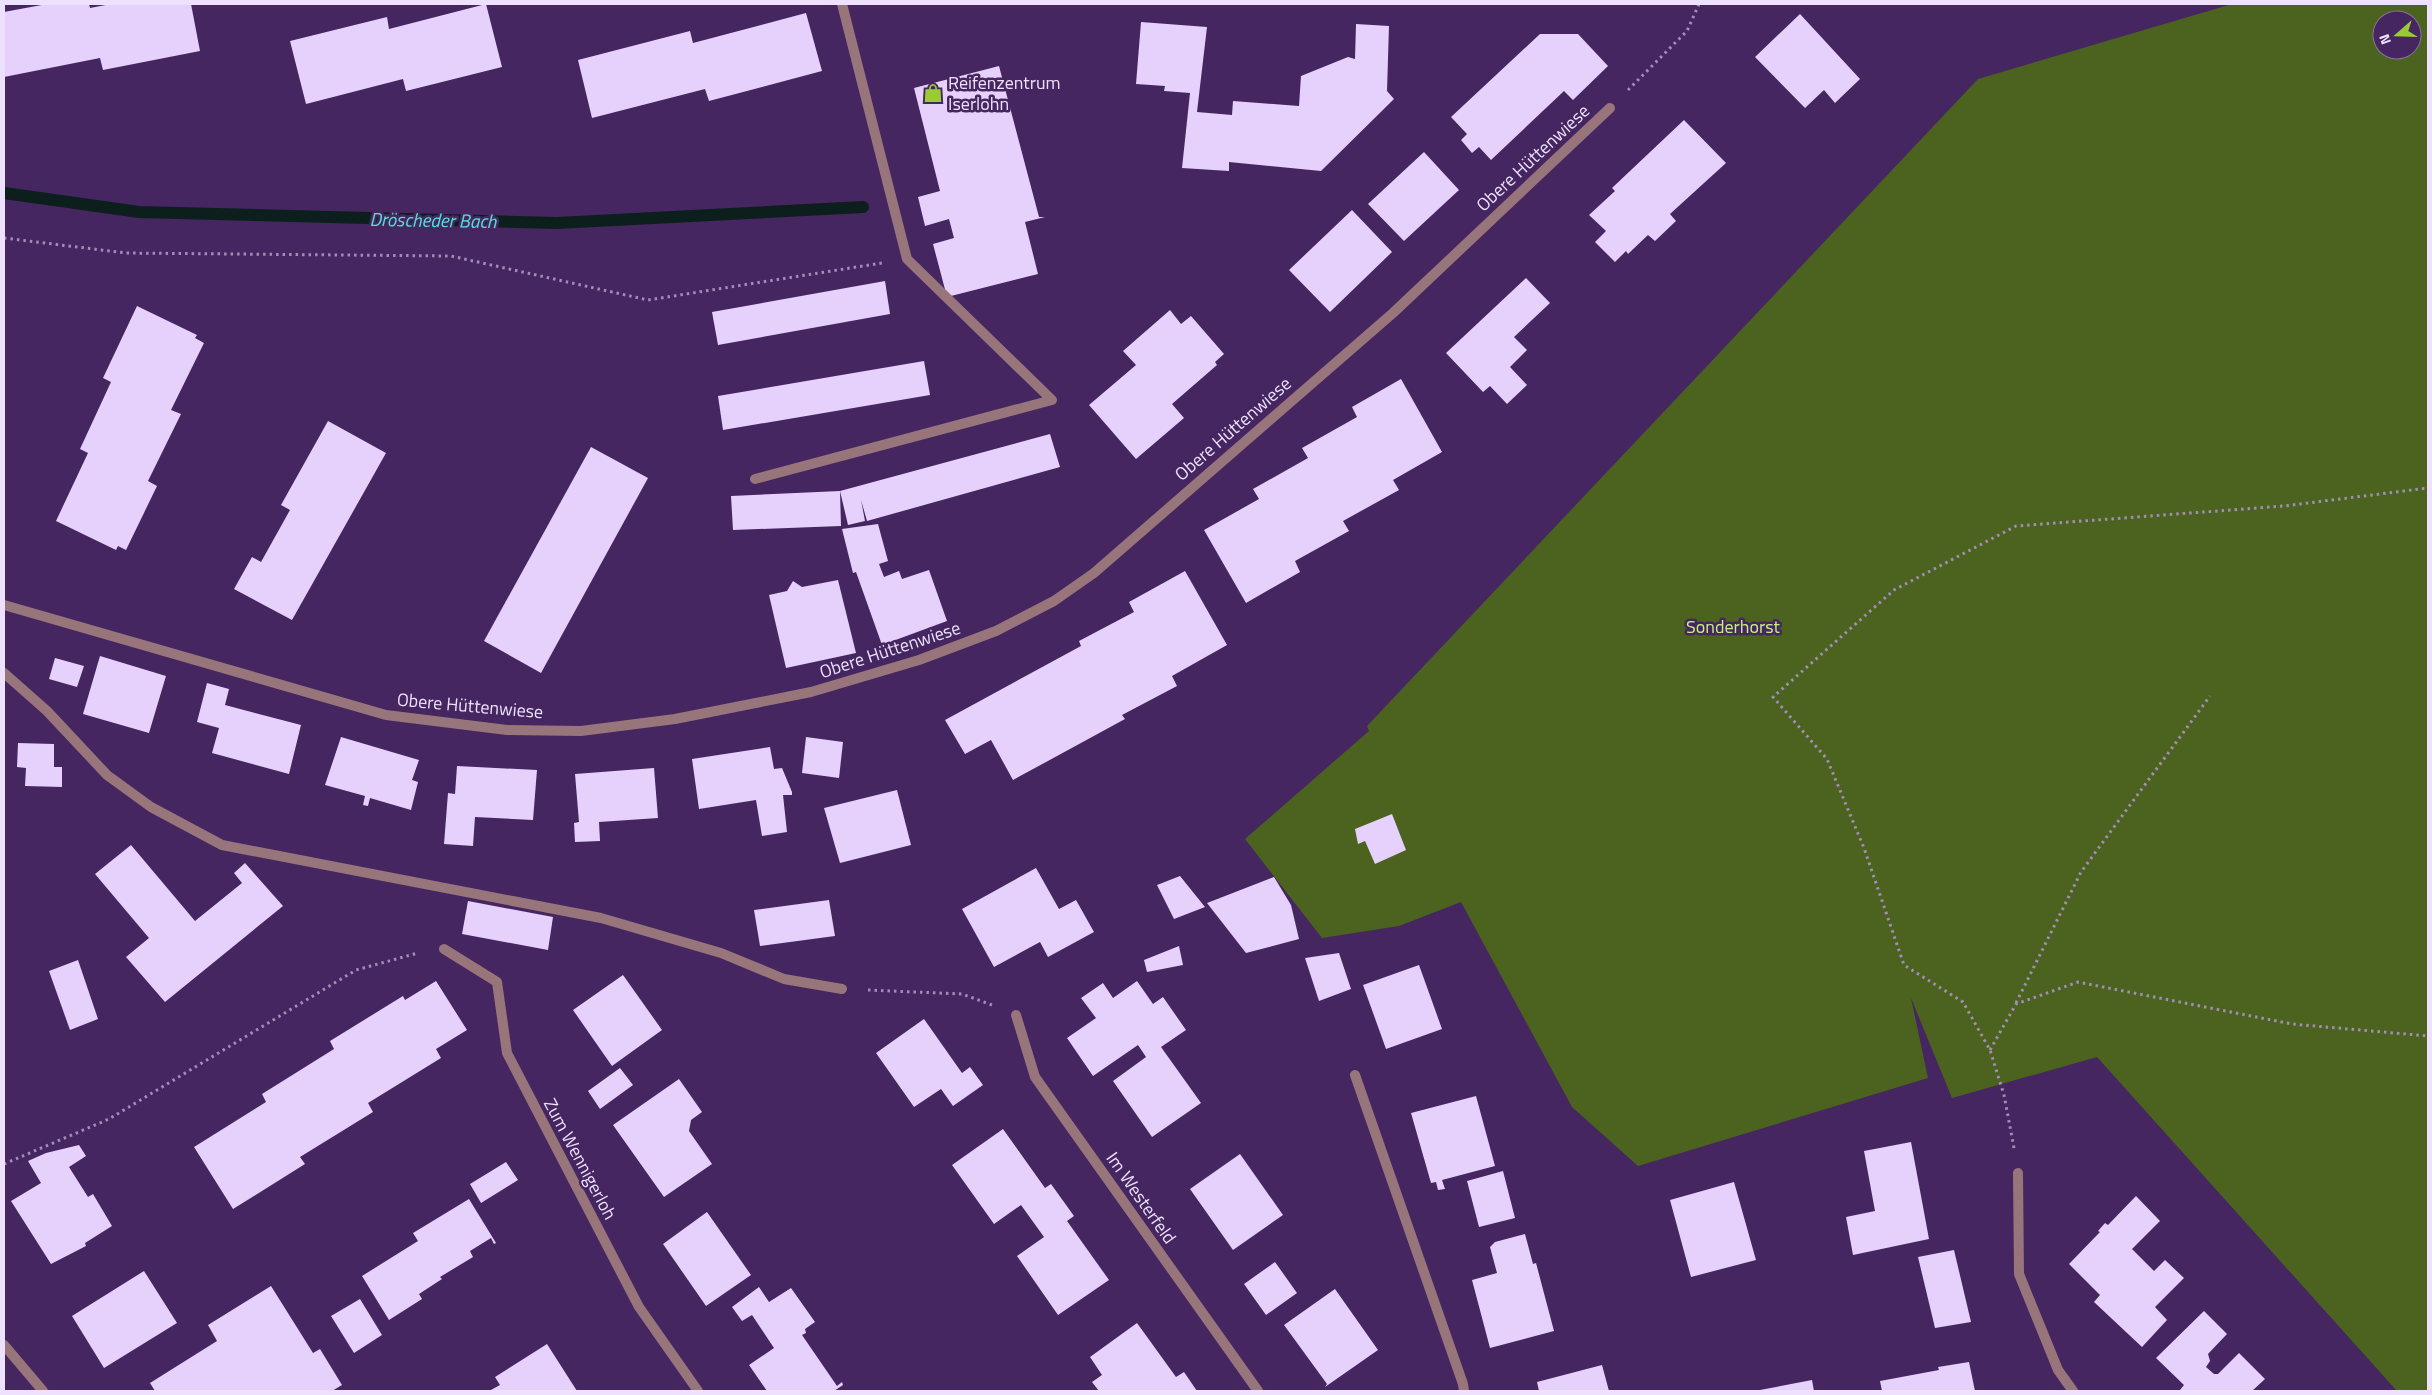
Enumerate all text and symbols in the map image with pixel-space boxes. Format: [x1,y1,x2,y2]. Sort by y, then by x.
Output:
north arrow [2372,10,2422,60]
text: N [2373,31,2396,48]
place label: Reifenzentrum Iserlohn [948,69,1061,117]
shop icon: Reifenzentrum Iserlohn [922,82,944,104]
street label: Obere Hüttenwiese [1470,98,1596,218]
water label: Dröscheder Bach [369,204,497,235]
street label: Obere Hüttenwiese [1168,370,1297,487]
park label: Sonderhorst [1686,613,1781,640]
street label: Obere Hüttenwiese [816,614,964,685]
street label: Obere Hüttenwiese [396,686,544,725]
street label: Zum Wennigerloh [537,1093,624,1224]
street label: Im Westerfeld [1100,1146,1183,1249]

